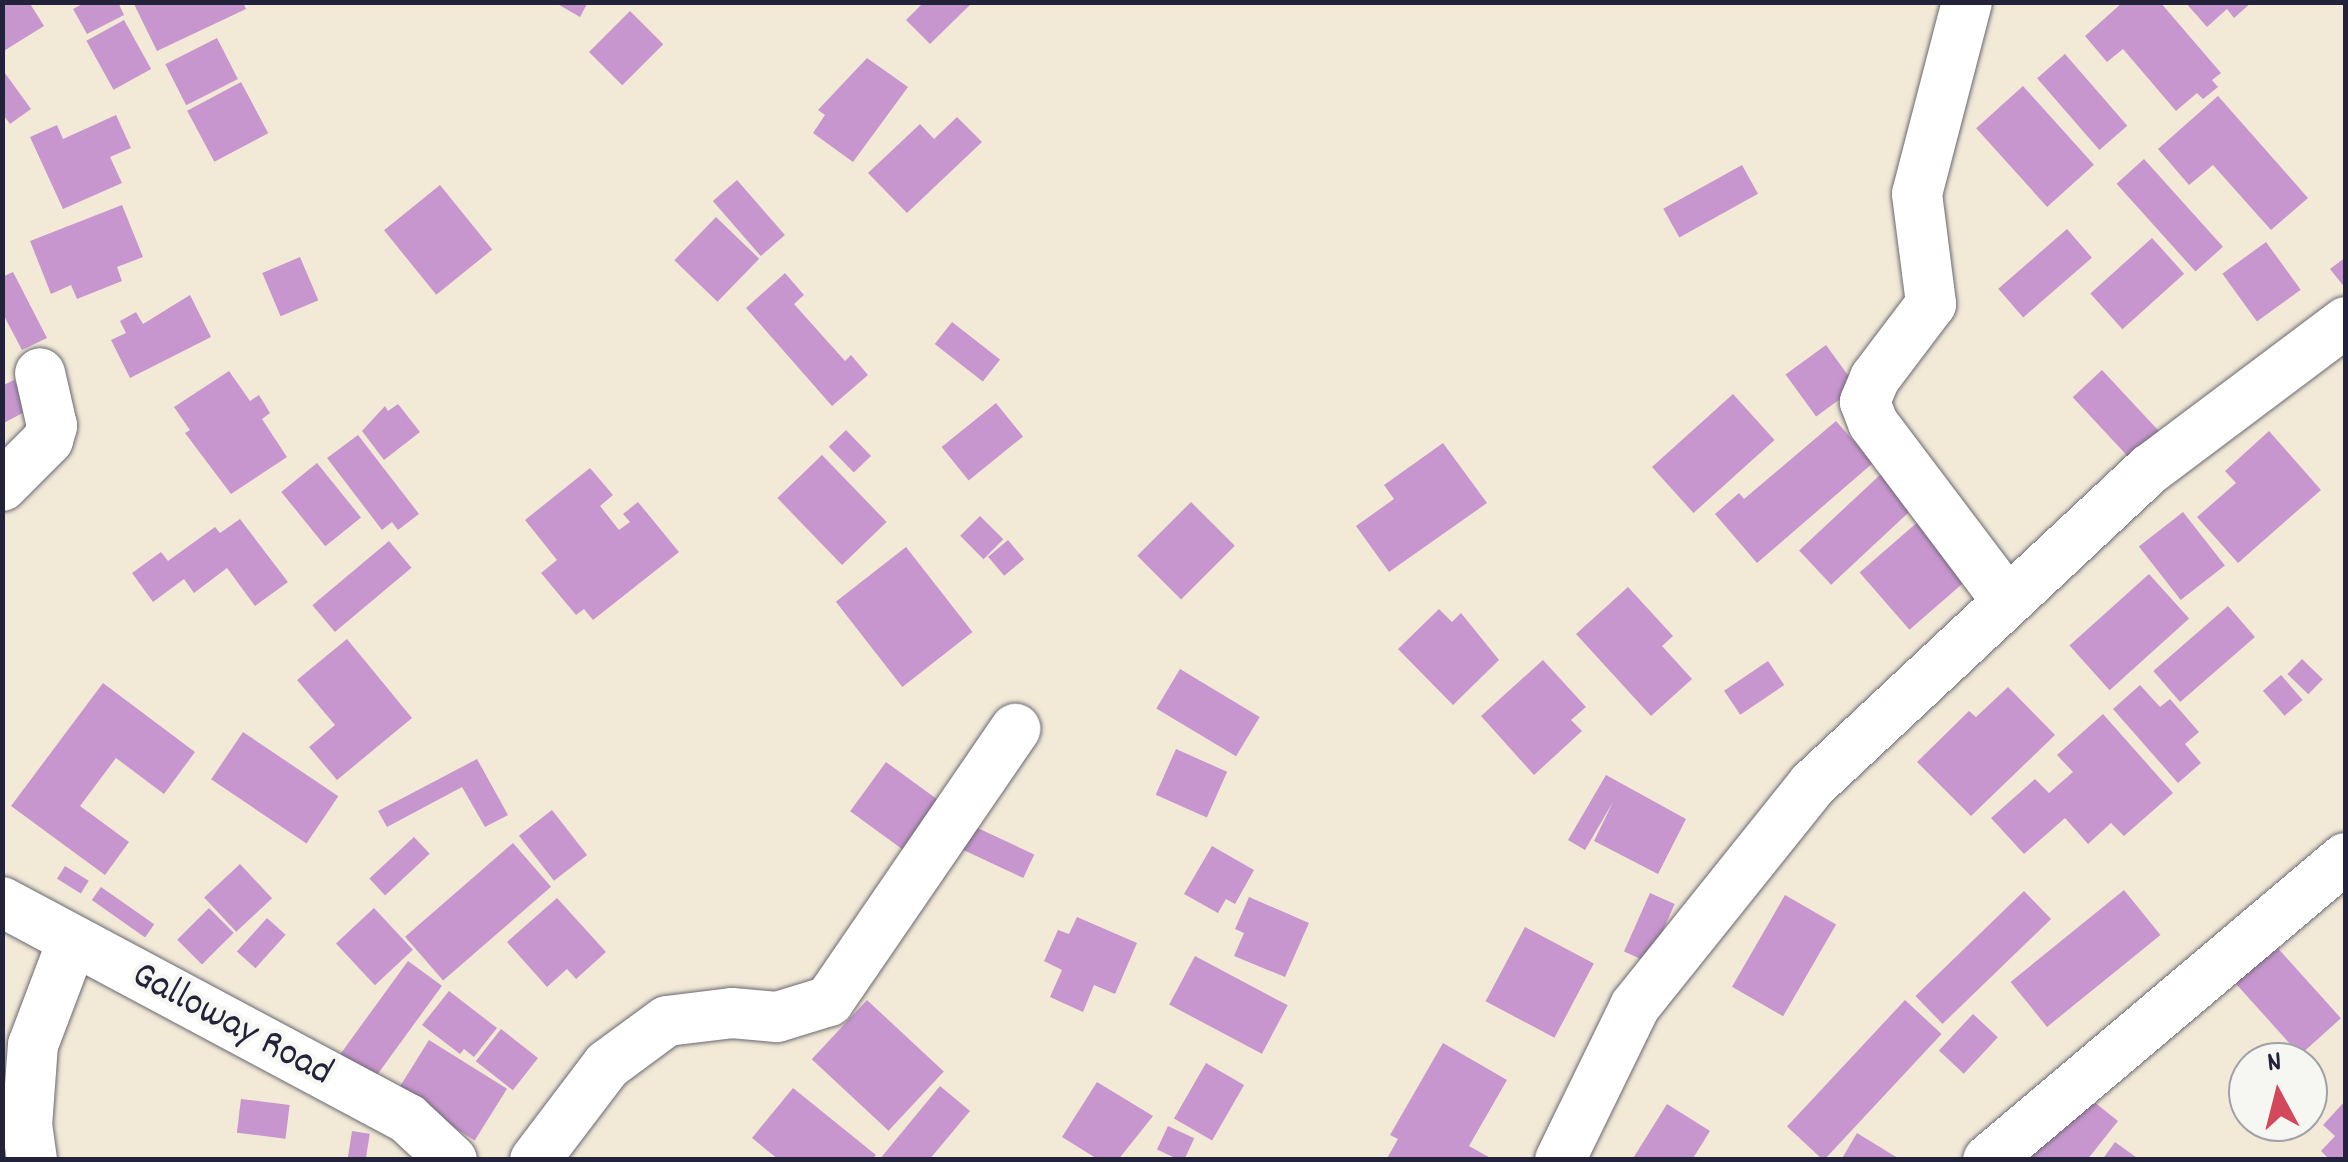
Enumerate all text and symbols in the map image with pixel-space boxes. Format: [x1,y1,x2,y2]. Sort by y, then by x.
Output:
street label: Galloway Road [122,953,340,1099]
north arrow [2228,1042,2328,1142]
text: N [2265,1044,2284,1085]

